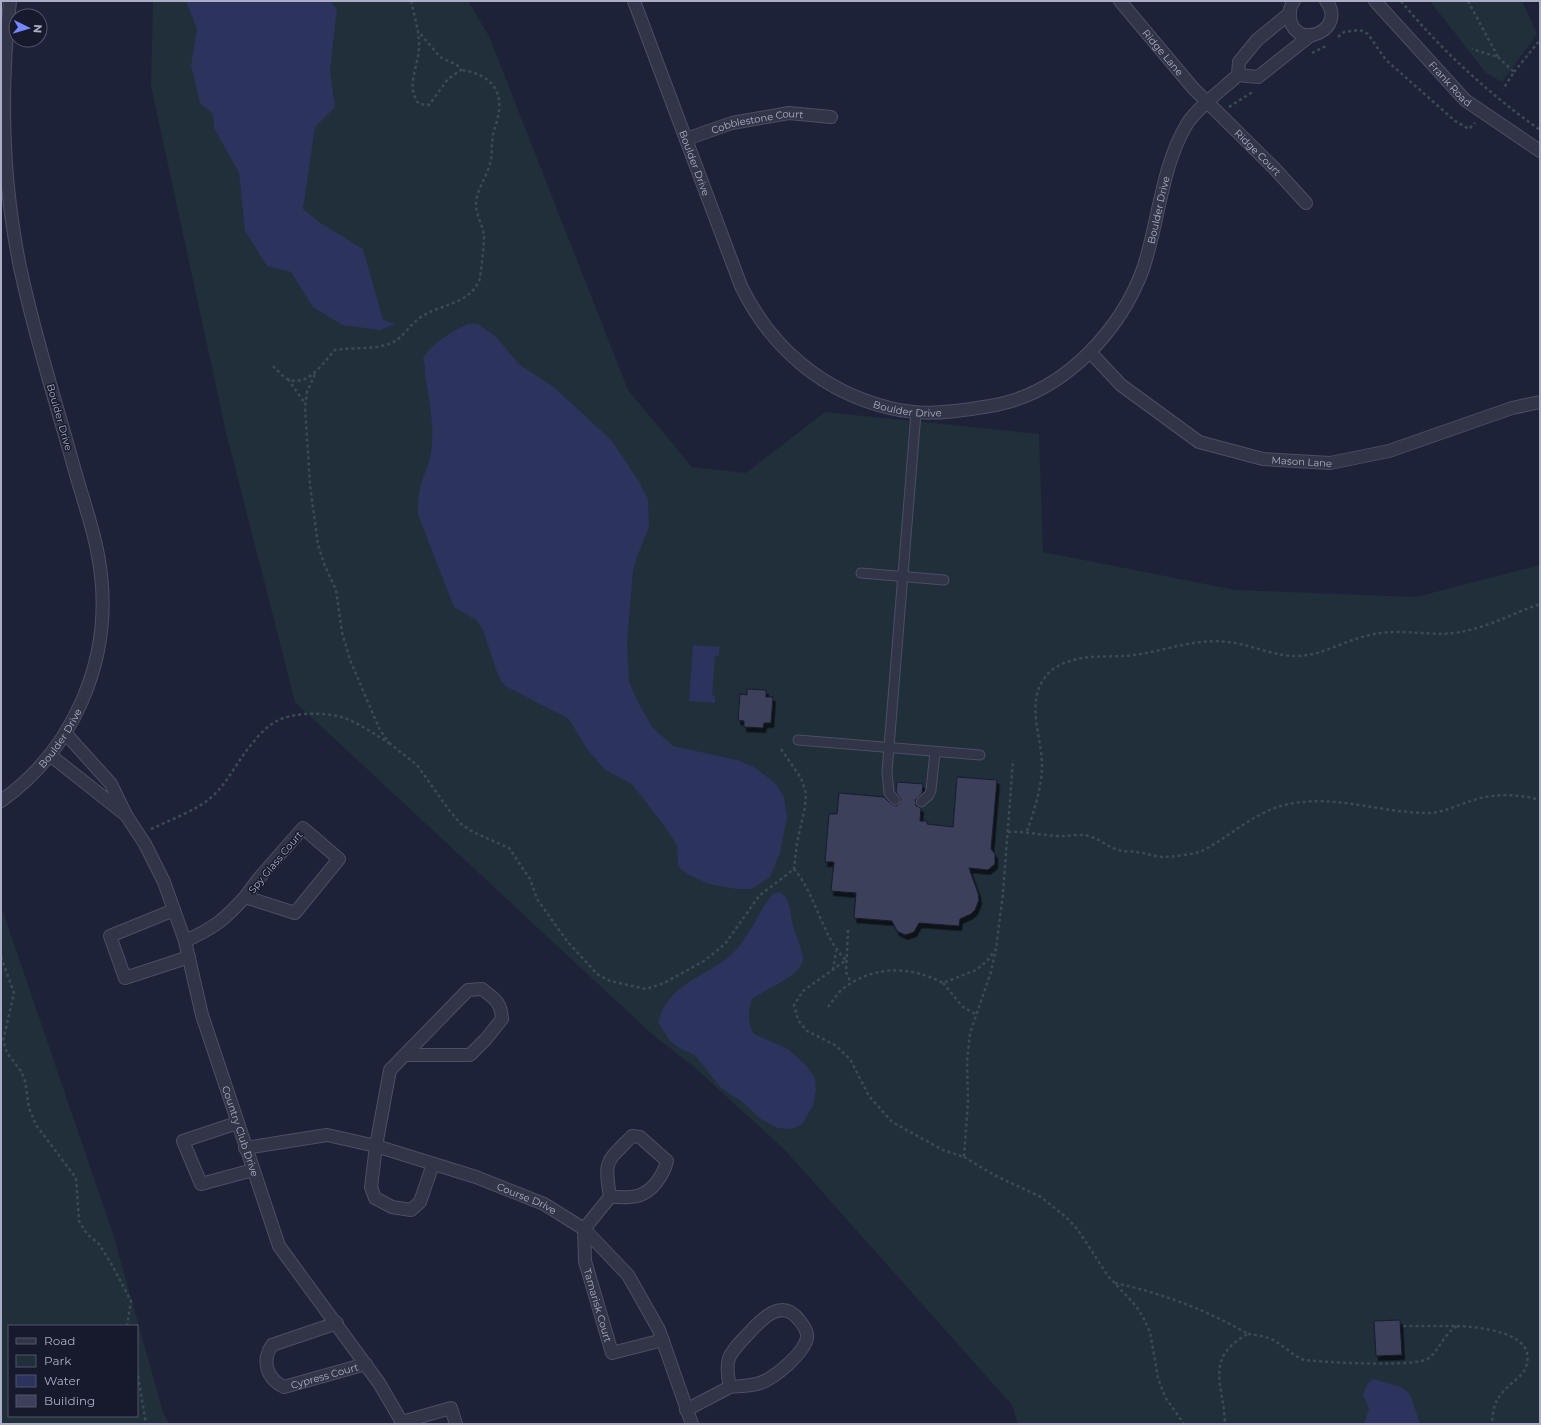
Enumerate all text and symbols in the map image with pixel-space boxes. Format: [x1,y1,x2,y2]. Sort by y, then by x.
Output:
north arrow [8,8,48,48]
text: N [31,24,45,34]
street label: Ridge Lane [1139,27,1186,79]
street label: Frank Road [1426,59,1474,110]
street label: Cobblestone Court [709,107,804,137]
street label: Ridge Court [1232,127,1284,178]
street label: Boulder Drive [676,129,713,198]
street label: Boulder Drive [1145,175,1173,245]
street label: Boulder Drive [44,382,75,452]
street label: Boulder Drive [871,398,942,420]
street label: Mason Lane [1271,454,1332,470]
street label: Boulder Drive [36,706,85,771]
street label: Spy Glass Court [245,828,305,896]
street label: Country Club Drive [219,1084,261,1178]
street label: Course Drive [495,1180,559,1217]
street label: Tamarisk Court [581,1267,614,1344]
legend [8,1325,138,1417]
text: Road [44,1333,75,1348]
text: Park [44,1353,72,1368]
street label: Cypress Court [289,1360,360,1392]
text: Water [44,1373,81,1388]
text: Building [44,1393,95,1408]

